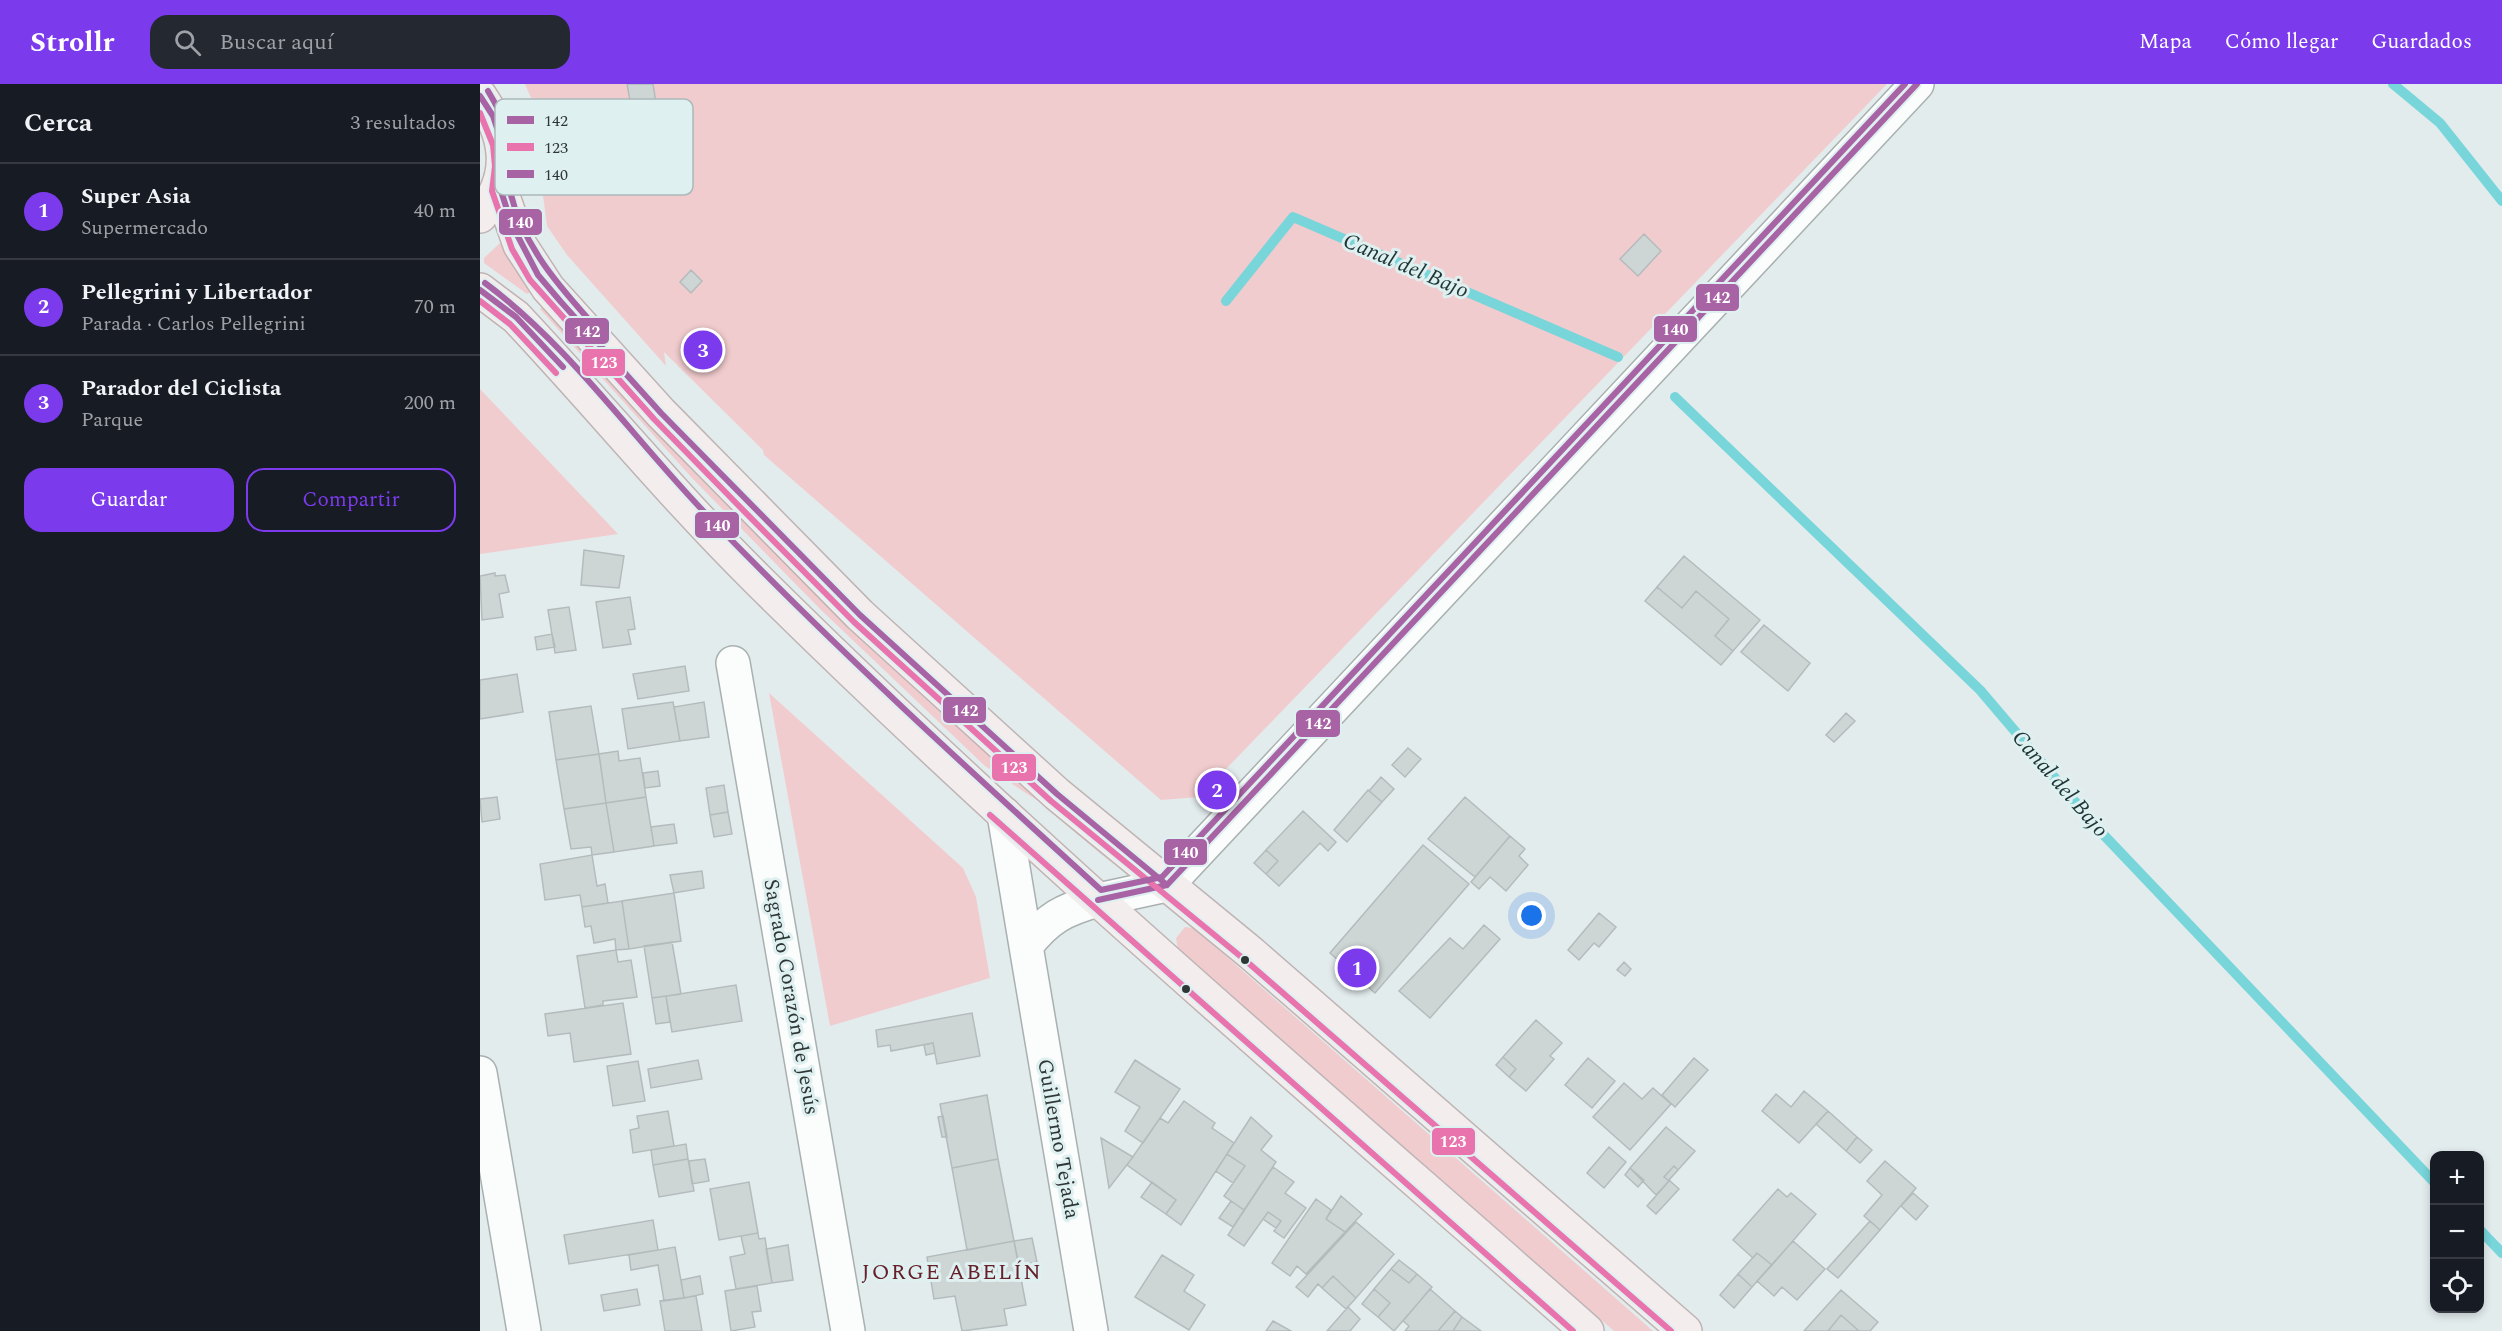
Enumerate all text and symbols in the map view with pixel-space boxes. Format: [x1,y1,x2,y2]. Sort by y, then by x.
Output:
search box [150,15,570,69]
text: Strollr [30,21,114,64]
icon: search [171,26,204,59]
text: Buscar aquí [219,26,334,59]
text: Mapa [2139,26,2192,58]
text: Cómo llegar [2225,26,2338,58]
text: Guardados [2371,26,2472,58]
legend [495,99,693,195]
text: Cerca [24,103,92,143]
text: 3 resultados [350,108,456,138]
text: 142 [544,109,568,133]
text: 123 [544,136,568,160]
text: 140 [544,163,568,187]
text: Super Asia [81,180,191,213]
text: 1 [38,196,49,226]
text: 40 m [414,196,456,226]
line badge: 140 [498,208,543,236]
text: 140 [507,211,533,235]
text: Supermercado [81,213,208,243]
water label: Canal del Bajo [1338,225,1474,307]
text: Pellegrini y Libertador [81,276,312,309]
line badge: 142 [1695,283,1740,312]
text: 142 [1704,286,1730,310]
text: 2 [38,292,49,322]
text: 70 m [414,292,456,322]
text: Parada · Carlos Pellegrini [81,309,306,339]
line badge: 140 [1653,315,1698,343]
line badge: 142 [564,317,610,345]
text: 140 [1662,318,1688,342]
text: 142 [574,320,600,344]
pin: 3 [684,328,722,372]
line badge: 123 [581,348,626,377]
text: 123 [591,351,617,375]
text: Parador del Ciclista [81,372,281,405]
text: 3 [38,388,49,418]
text: 200 m [404,388,456,418]
text: Parque [81,405,143,435]
button: Guardar [24,468,234,532]
button: Compartir [246,468,456,532]
line badge: 140 [694,511,740,539]
text: 140 [704,514,730,538]
line badge: 142 [942,696,987,724]
text: 142 [952,699,978,723]
line badge: 142 [1295,709,1341,738]
text: 142 [1305,712,1331,736]
water label: Canal del Bajo [2004,723,2116,845]
line badge: 123 [991,753,1037,782]
text: 123 [1001,756,1027,780]
pin: 2 [1198,768,1236,812]
line badge: 140 [1163,838,1208,866]
text: 140 [1172,841,1198,865]
street label: Sagrado Corazón de Jesús [754,876,828,1118]
your location [1517,901,1546,930]
pin: 1 [1338,946,1376,990]
unlabelled marker [1239,954,1251,966]
unlabelled marker [1180,983,1192,995]
street label: Guillermo Tejada [1028,1056,1088,1222]
line badge: 123 [1431,1127,1476,1156]
text: 123 [1440,1130,1466,1154]
map controls [2430,1151,2484,1313]
button: + [2430,1151,2484,1205]
button: − [2430,1205,2484,1259]
district label: JORGE ABELÍN [862,1256,1042,1289]
button: locate [2430,1259,2484,1313]

